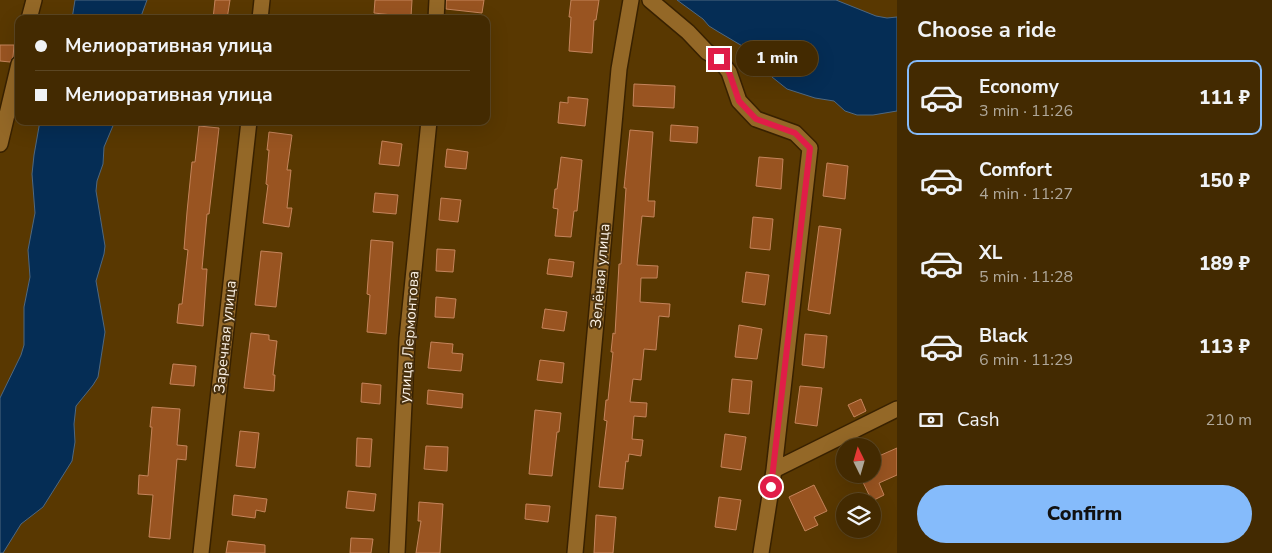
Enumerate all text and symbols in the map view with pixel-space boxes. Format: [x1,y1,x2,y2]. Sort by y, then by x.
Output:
text: Choose a ride [917,15,1056,45]
text: Мелиоративная улица [65,33,273,59]
callout: 1 min [736,42,819,76]
text: 1 min [756,47,798,69]
route end [708,48,730,70]
text: Economy [979,74,1059,100]
icon: car [919,75,964,120]
text: Мелиоративная улица [65,82,273,108]
text: 111 ₽ [1199,85,1250,111]
text: 3 min · 11:26 [979,100,1073,122]
text: Comfort [979,157,1052,183]
icon: car [919,158,964,203]
text: 150 ₽ [1199,168,1250,194]
text: 4 min · 11:27 [979,183,1073,205]
street label: Зелёная улица [585,223,615,329]
text: XL [979,240,1002,266]
icon: car [919,241,964,286]
text: 189 ₽ [1199,251,1250,277]
text: 5 min · 11:28 [979,266,1073,288]
street label: улица Лермонтова [394,270,424,404]
street label: Заречная улица [209,279,241,395]
text: Black [979,323,1028,349]
icon: car [919,324,964,369]
text: 113 ₽ [1199,334,1250,360]
text: 6 min · 11:29 [979,349,1073,371]
icon: cash [917,406,945,434]
text: Cash [957,407,999,433]
text: 210 m [1205,409,1252,431]
north arrow [836,438,881,482]
map controls [836,438,881,538]
route start [760,476,782,498]
button: Confirm [917,485,1252,543]
button: layers [836,493,881,538]

